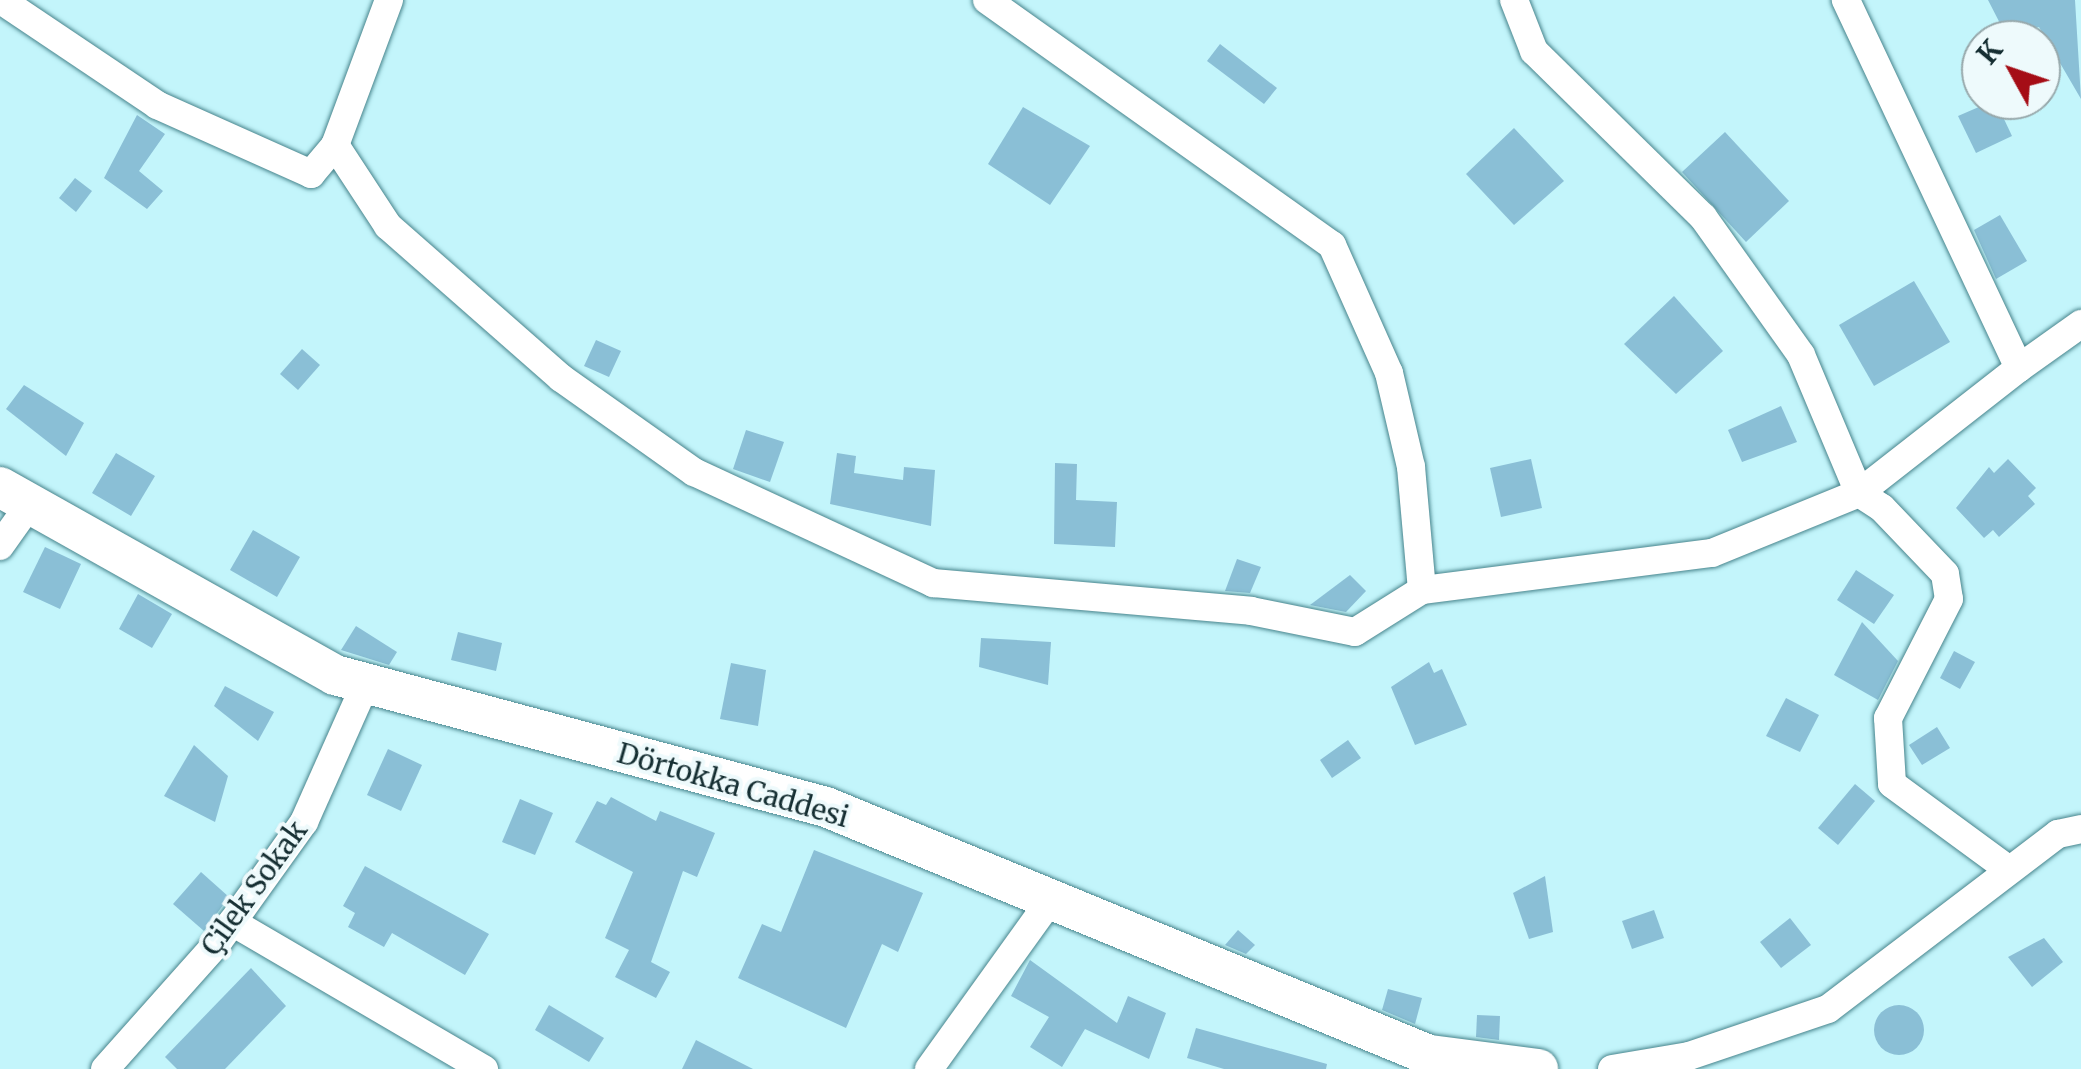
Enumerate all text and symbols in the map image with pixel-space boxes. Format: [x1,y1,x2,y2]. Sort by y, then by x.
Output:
north arrow [1961,20,2061,120]
text: K [1969,32,2010,72]
street label: Dörtokka Caddesi [613,736,853,834]
street label: Çilek Sokak [194,814,314,962]

